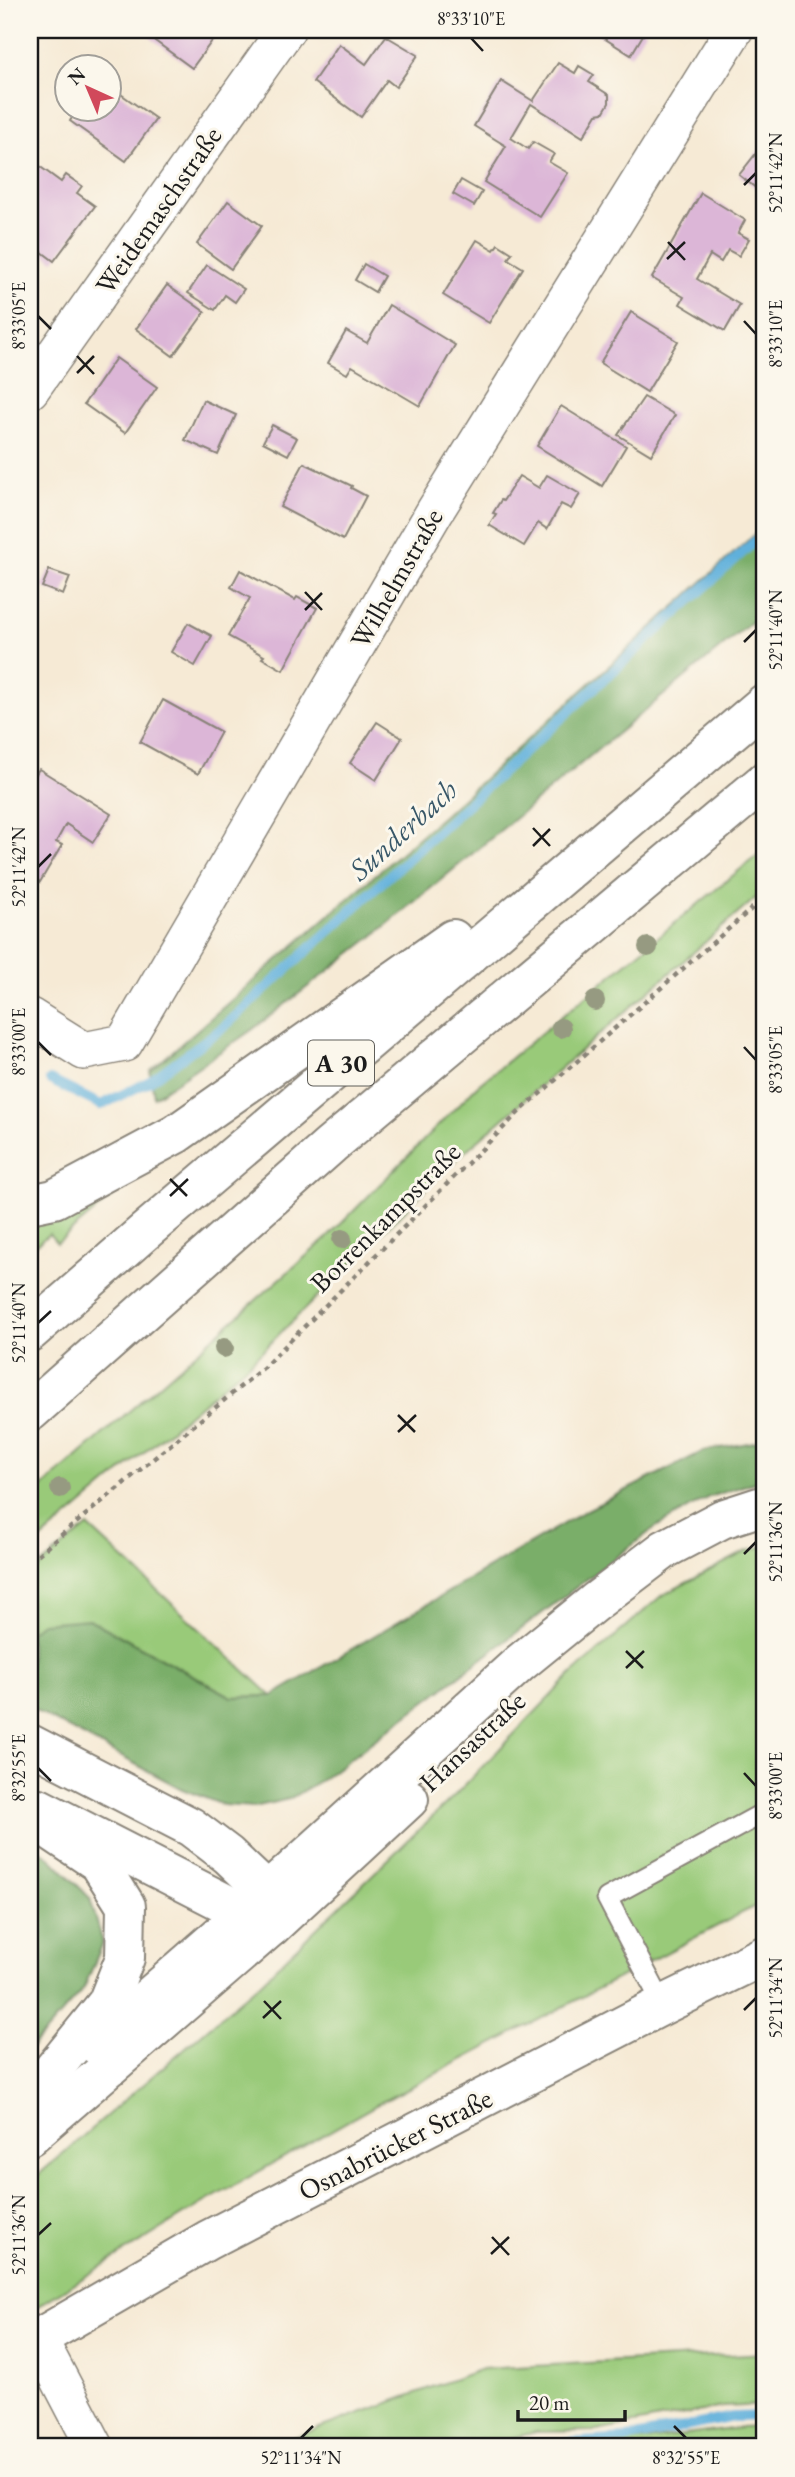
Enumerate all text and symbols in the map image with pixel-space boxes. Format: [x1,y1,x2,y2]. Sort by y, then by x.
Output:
text: 8°33'10"E [437,7,505,30]
north arrow [52,52,122,122]
text: N [62,61,91,90]
street label: Weidemaschstraße [87,119,229,301]
text: 52°11'42"N [764,132,787,213]
text: 8°33'05"E [7,282,30,350]
text: 8°33'10"E [764,300,787,368]
street label: Wilhelmstraße [341,501,451,655]
text: 52°11'40"N [764,589,787,670]
water label: Sunderbach [339,770,466,889]
text: 52°11'42"N [7,826,30,907]
text: 8°33'00"E [7,1008,30,1076]
text: 8°33'05"E [764,1026,787,1094]
road number: A 30 [308,1040,374,1086]
street label: Borrenkampstraße [302,1134,468,1300]
text: 52°11'40"N [7,1282,30,1363]
text: 52°11'36"N [764,1501,787,1582]
street label: Hansastraße [411,1683,533,1799]
text: 8°32'55"E [7,1734,30,1802]
text: 8°33'00"E [764,1752,787,1820]
text: 52°11'34"N [764,1957,787,2038]
street label: Osnabrücker Straße [292,2080,498,2208]
text: 52°11'36"N [7,2194,30,2275]
scale bar [518,2379,625,2423]
text: 20 m [529,2389,570,2416]
text: 52°11'34"N [261,2446,342,2469]
text: 8°32'55"E [652,2446,720,2469]

